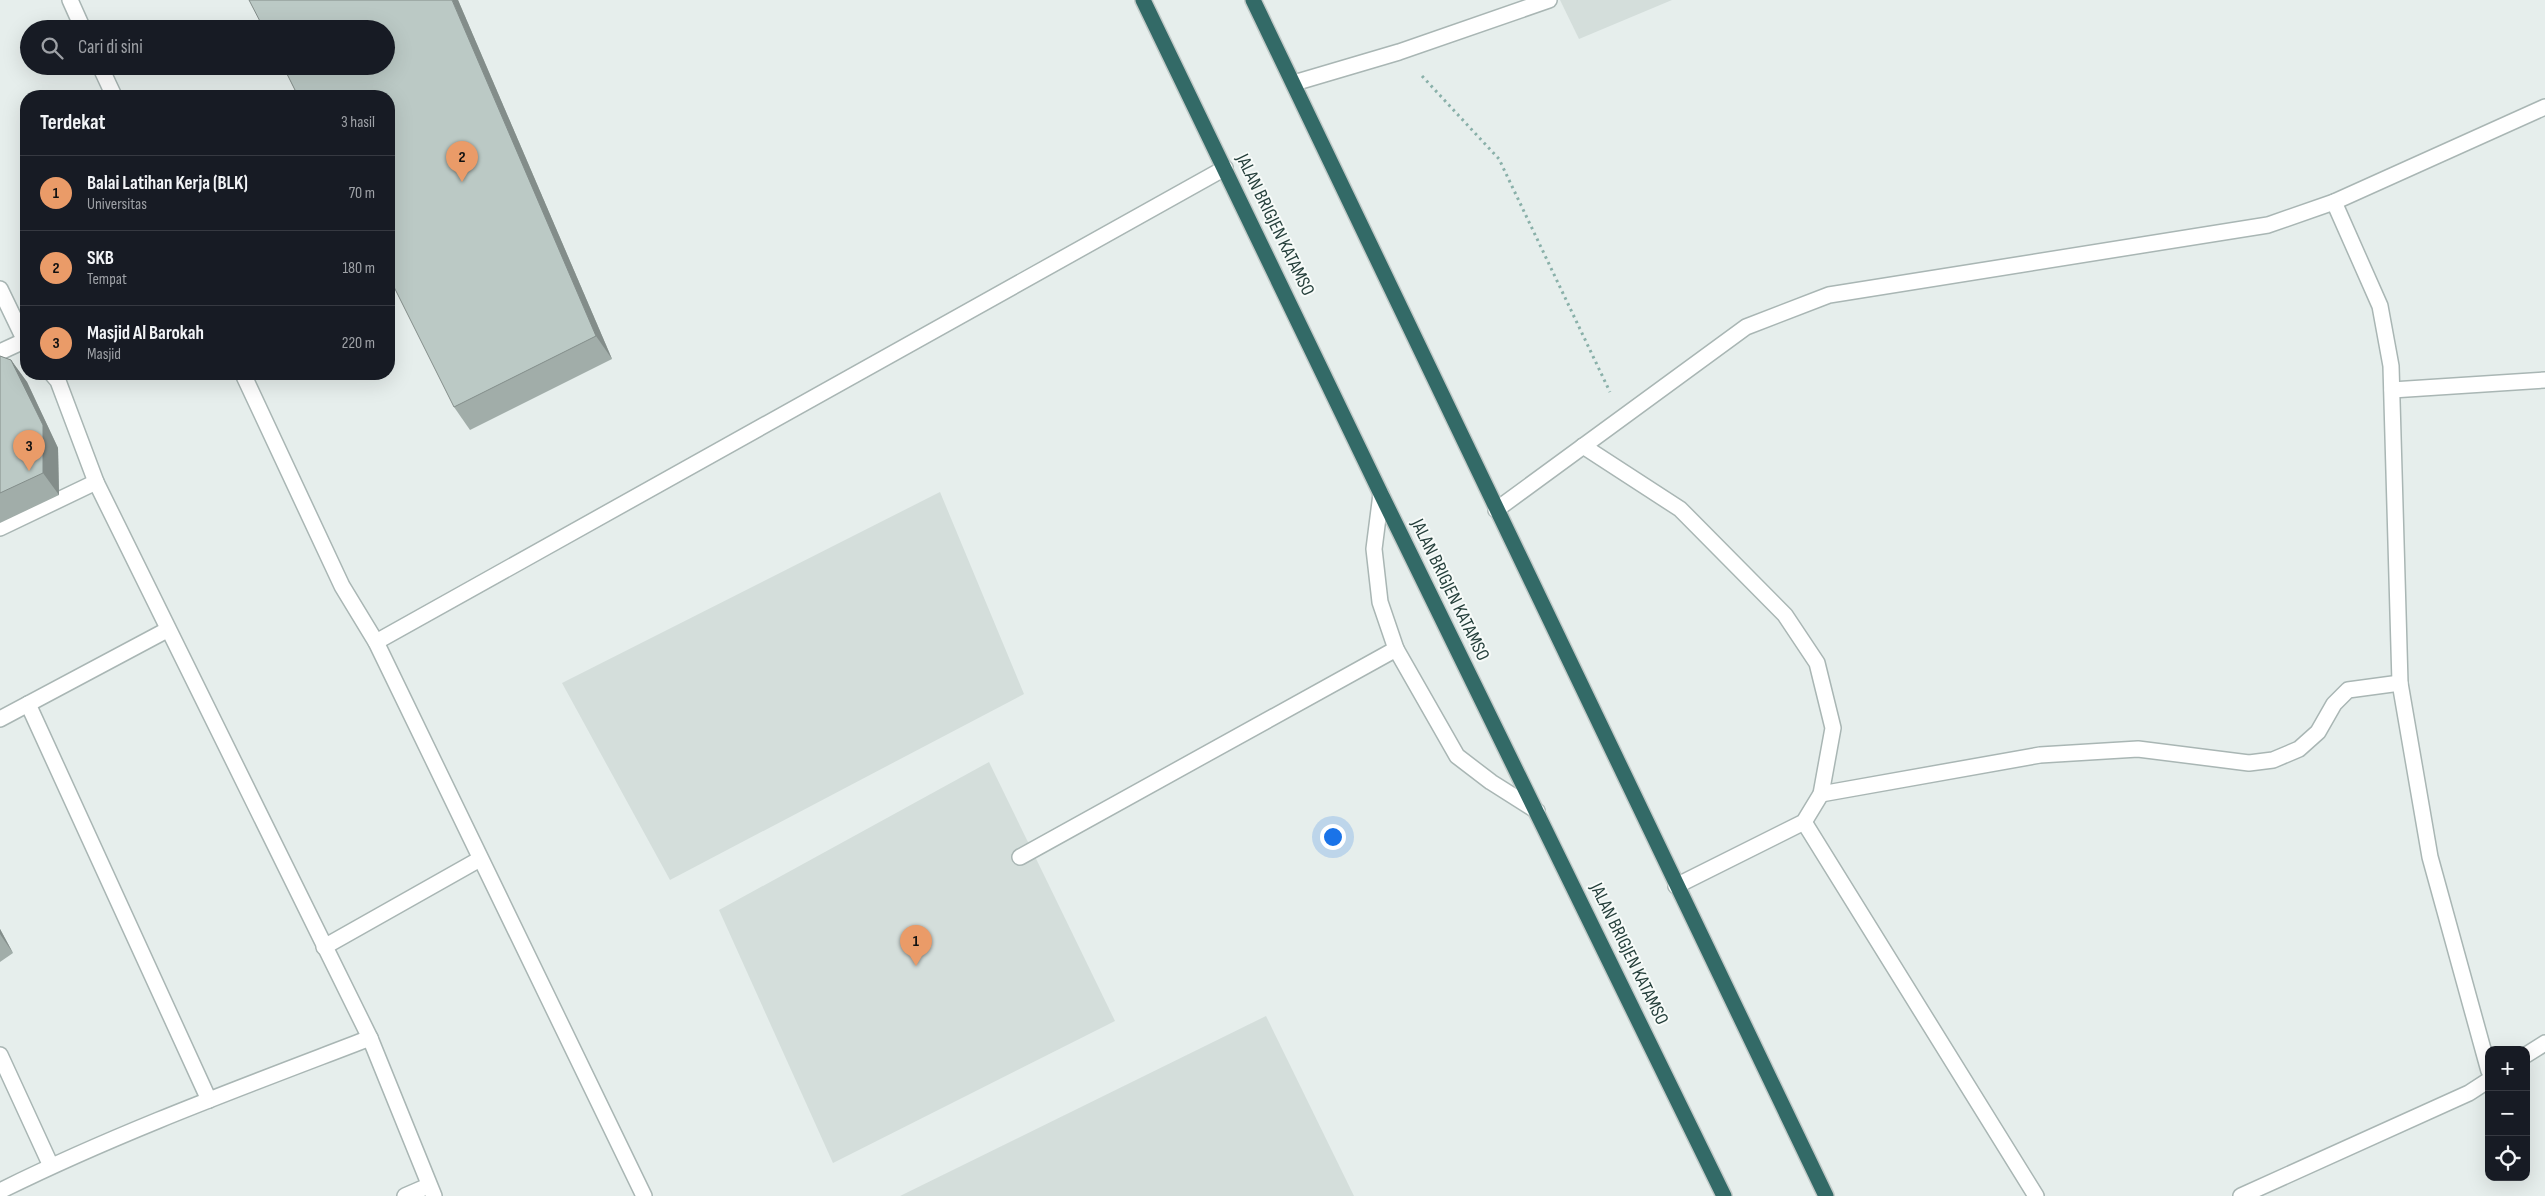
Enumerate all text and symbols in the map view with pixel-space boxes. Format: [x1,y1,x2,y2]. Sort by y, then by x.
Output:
search box [20,20,395,75]
icon: search [38,34,66,62]
text: Cari di sini [78,36,143,59]
text: Terdekat [40,110,106,135]
text: 3 hasil [341,113,375,132]
pin: 2 [446,141,478,182]
street label: JALAN BRIGJEN KATAMSO [1230,149,1319,300]
text: Balai Latihan Kerja (BLK) [87,172,248,195]
text: 1 [53,184,59,203]
text: 70 m [349,184,375,203]
text: Universitas [87,195,147,214]
text: SKB [87,247,114,270]
text: 2 [52,259,60,278]
text: 180 m [342,259,375,278]
text: Tempat [87,270,127,289]
text: Masjid Al Barokah [87,322,204,345]
text: 3 [52,334,60,353]
text: 220 m [342,334,375,353]
text: Masjid [87,345,121,364]
pin: 3 [13,430,45,471]
street label: JALAN BRIGJEN KATAMSO [1405,514,1494,665]
your location [1320,824,1346,850]
street label: JALAN BRIGJEN KATAMSO [1584,878,1673,1029]
pin: 1 [900,925,932,966]
map controls [2485,1046,2530,1181]
button: + [2485,1046,2530,1091]
button: − [2485,1091,2530,1136]
button: locate [2485,1136,2530,1181]

